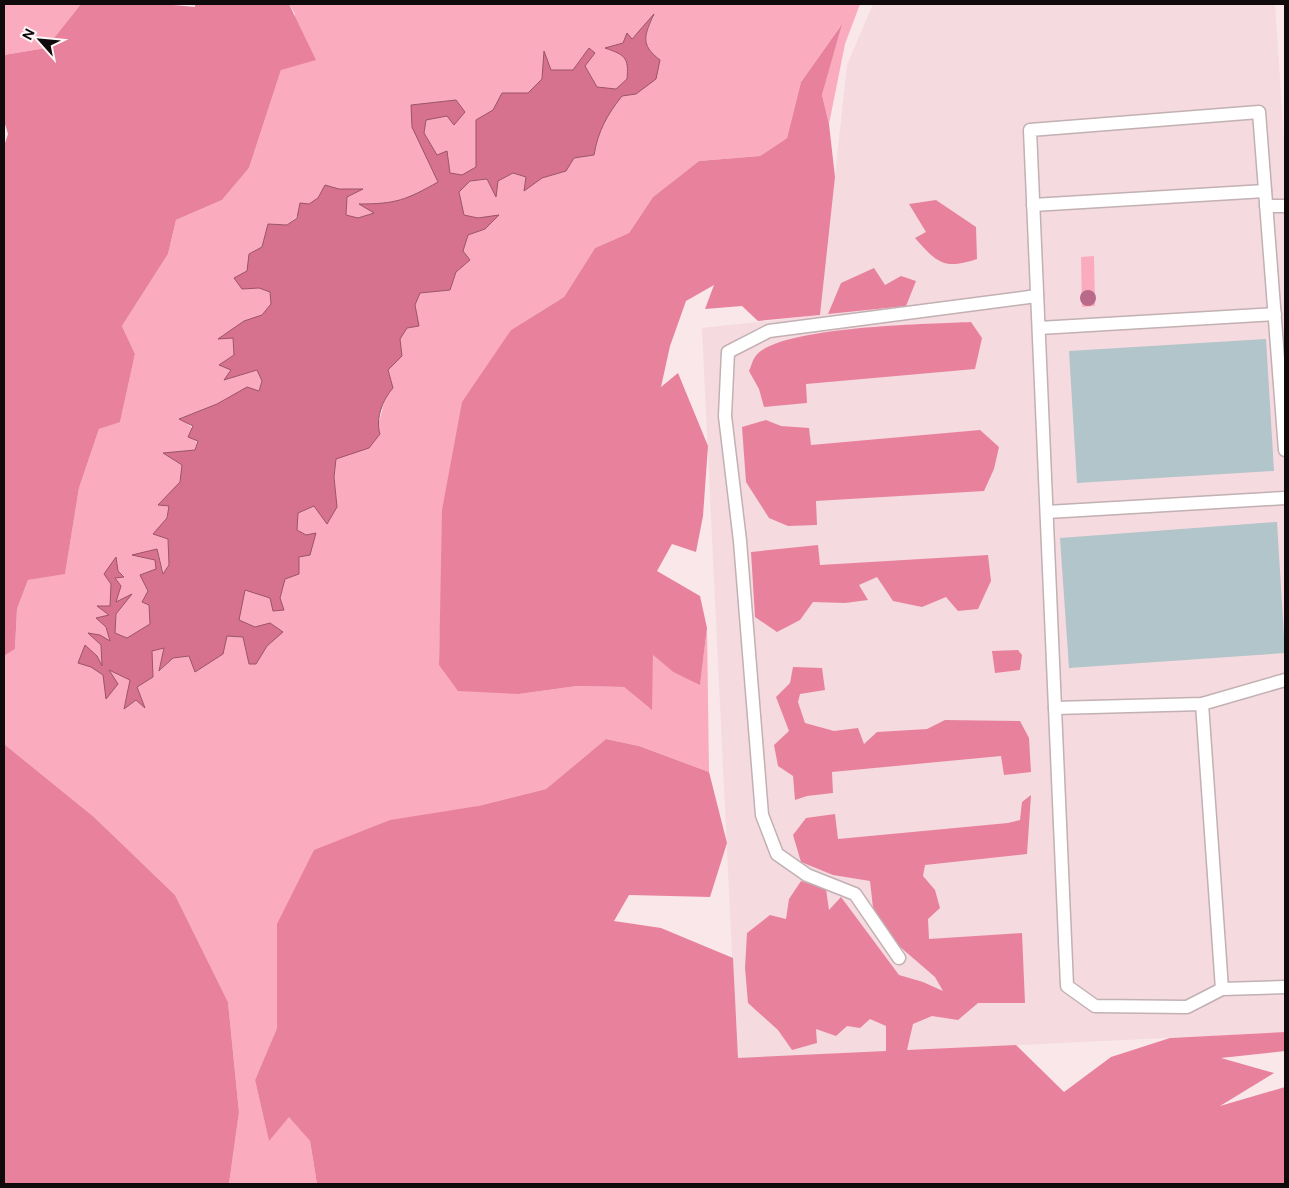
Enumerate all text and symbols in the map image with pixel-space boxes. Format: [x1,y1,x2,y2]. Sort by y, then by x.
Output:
north arrow [15,15,65,65]
text: N [18,25,39,43]

